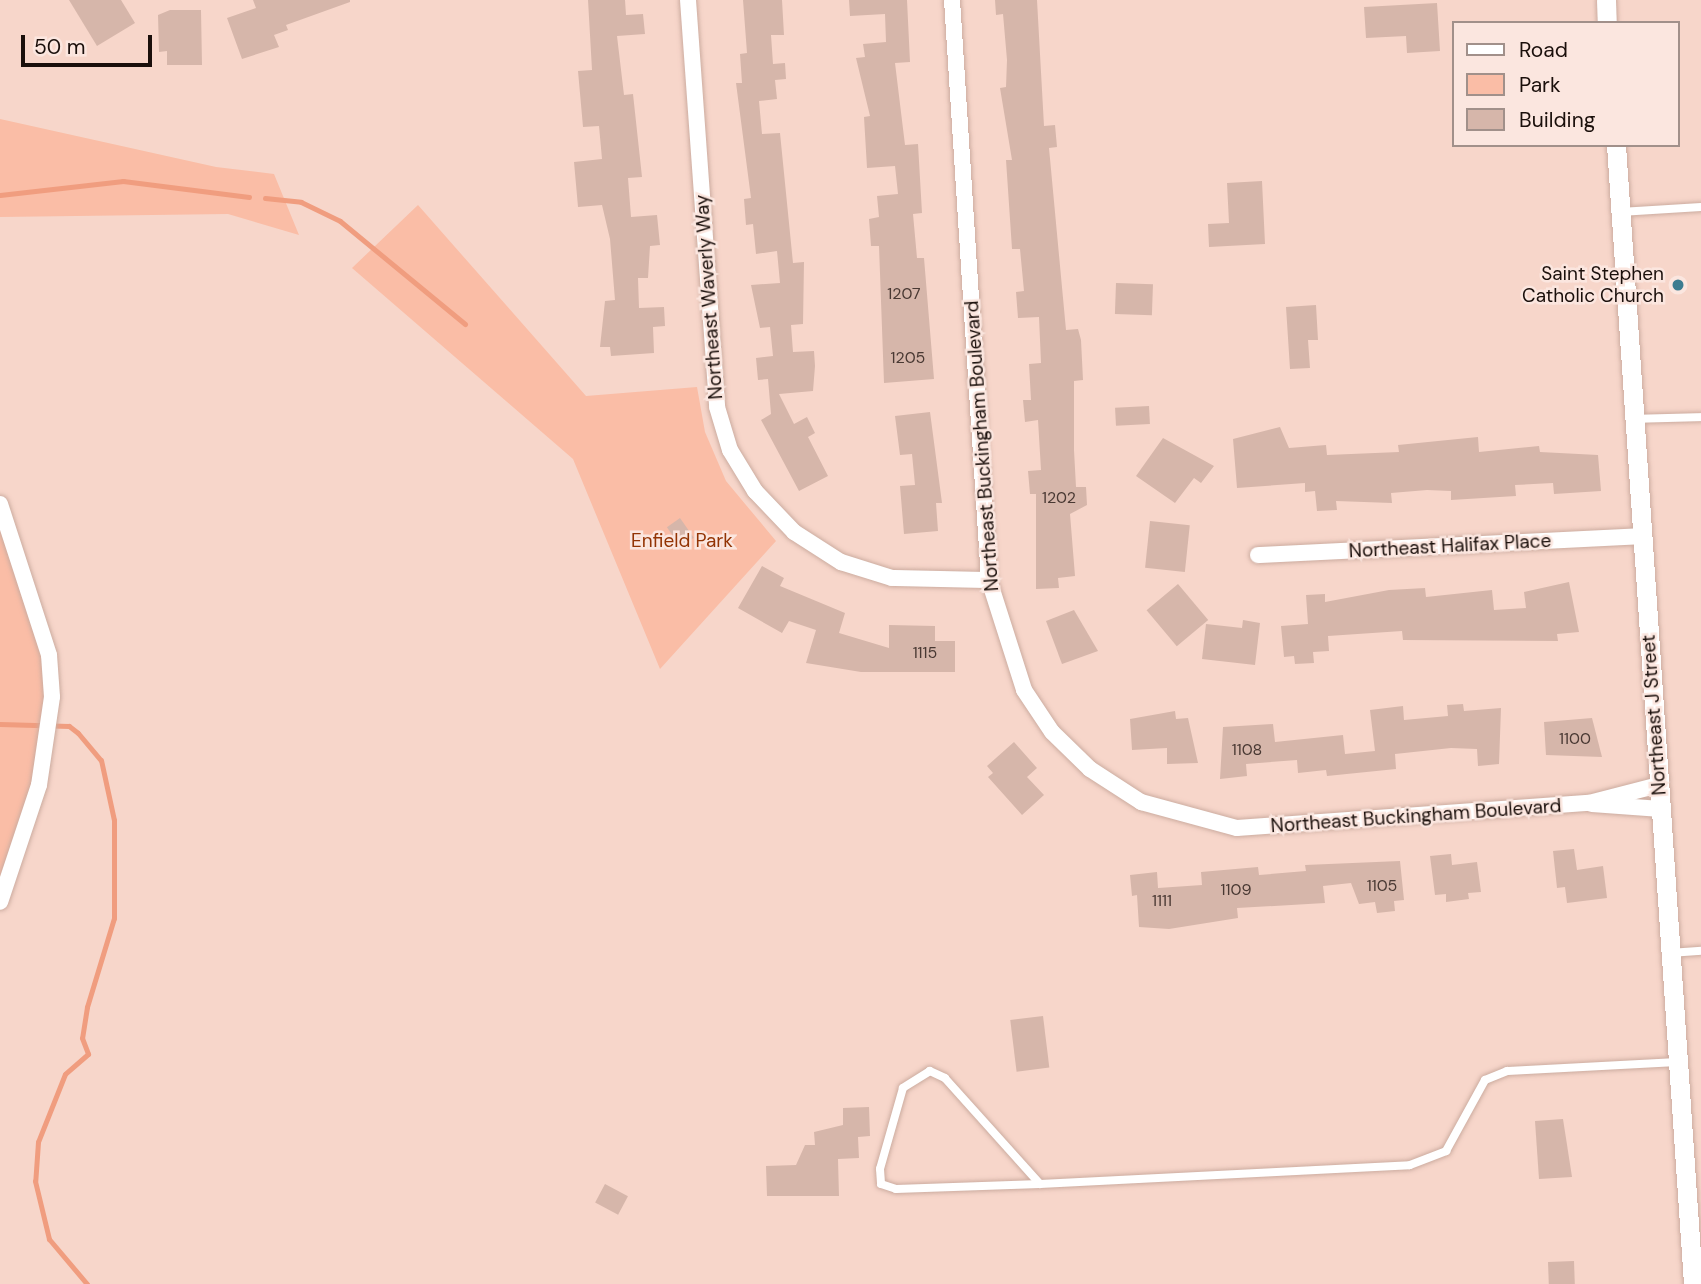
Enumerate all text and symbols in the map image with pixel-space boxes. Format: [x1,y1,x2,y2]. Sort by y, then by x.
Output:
scale bar [24,21,156,65]
legend [1452,21,1680,147]
text: 50 m [34,33,85,61]
text: Road [1519,36,1568,64]
text: Park [1519,71,1560,99]
text: Building [1519,106,1595,134]
street label: Northeast Waverly Way [690,194,728,400]
place label: Saint Stephen Catholic Church [1522,263,1664,307]
marker: Saint Stephen Catholic Church [1670,277,1686,293]
house number: 1207 [887,284,921,304]
street label: Northeast Buckingham Boulevard [960,300,1004,592]
house number: 1205 [891,348,925,368]
house number: 1202 [1042,488,1076,508]
street label: Northeast Halifax Place [1348,529,1552,563]
park label: Enfield Park [631,530,733,552]
street label: Northeast J Street [1637,634,1671,796]
house number: 1115 [913,643,937,663]
house number: 1100 [1559,729,1591,749]
house number: 1108 [1232,740,1262,760]
street label: Northeast Buckingham Boulevard [1270,794,1562,838]
house number: 1105 [1367,876,1397,896]
house number: 1109 [1221,880,1251,900]
house number: 1111 [1152,891,1172,911]

